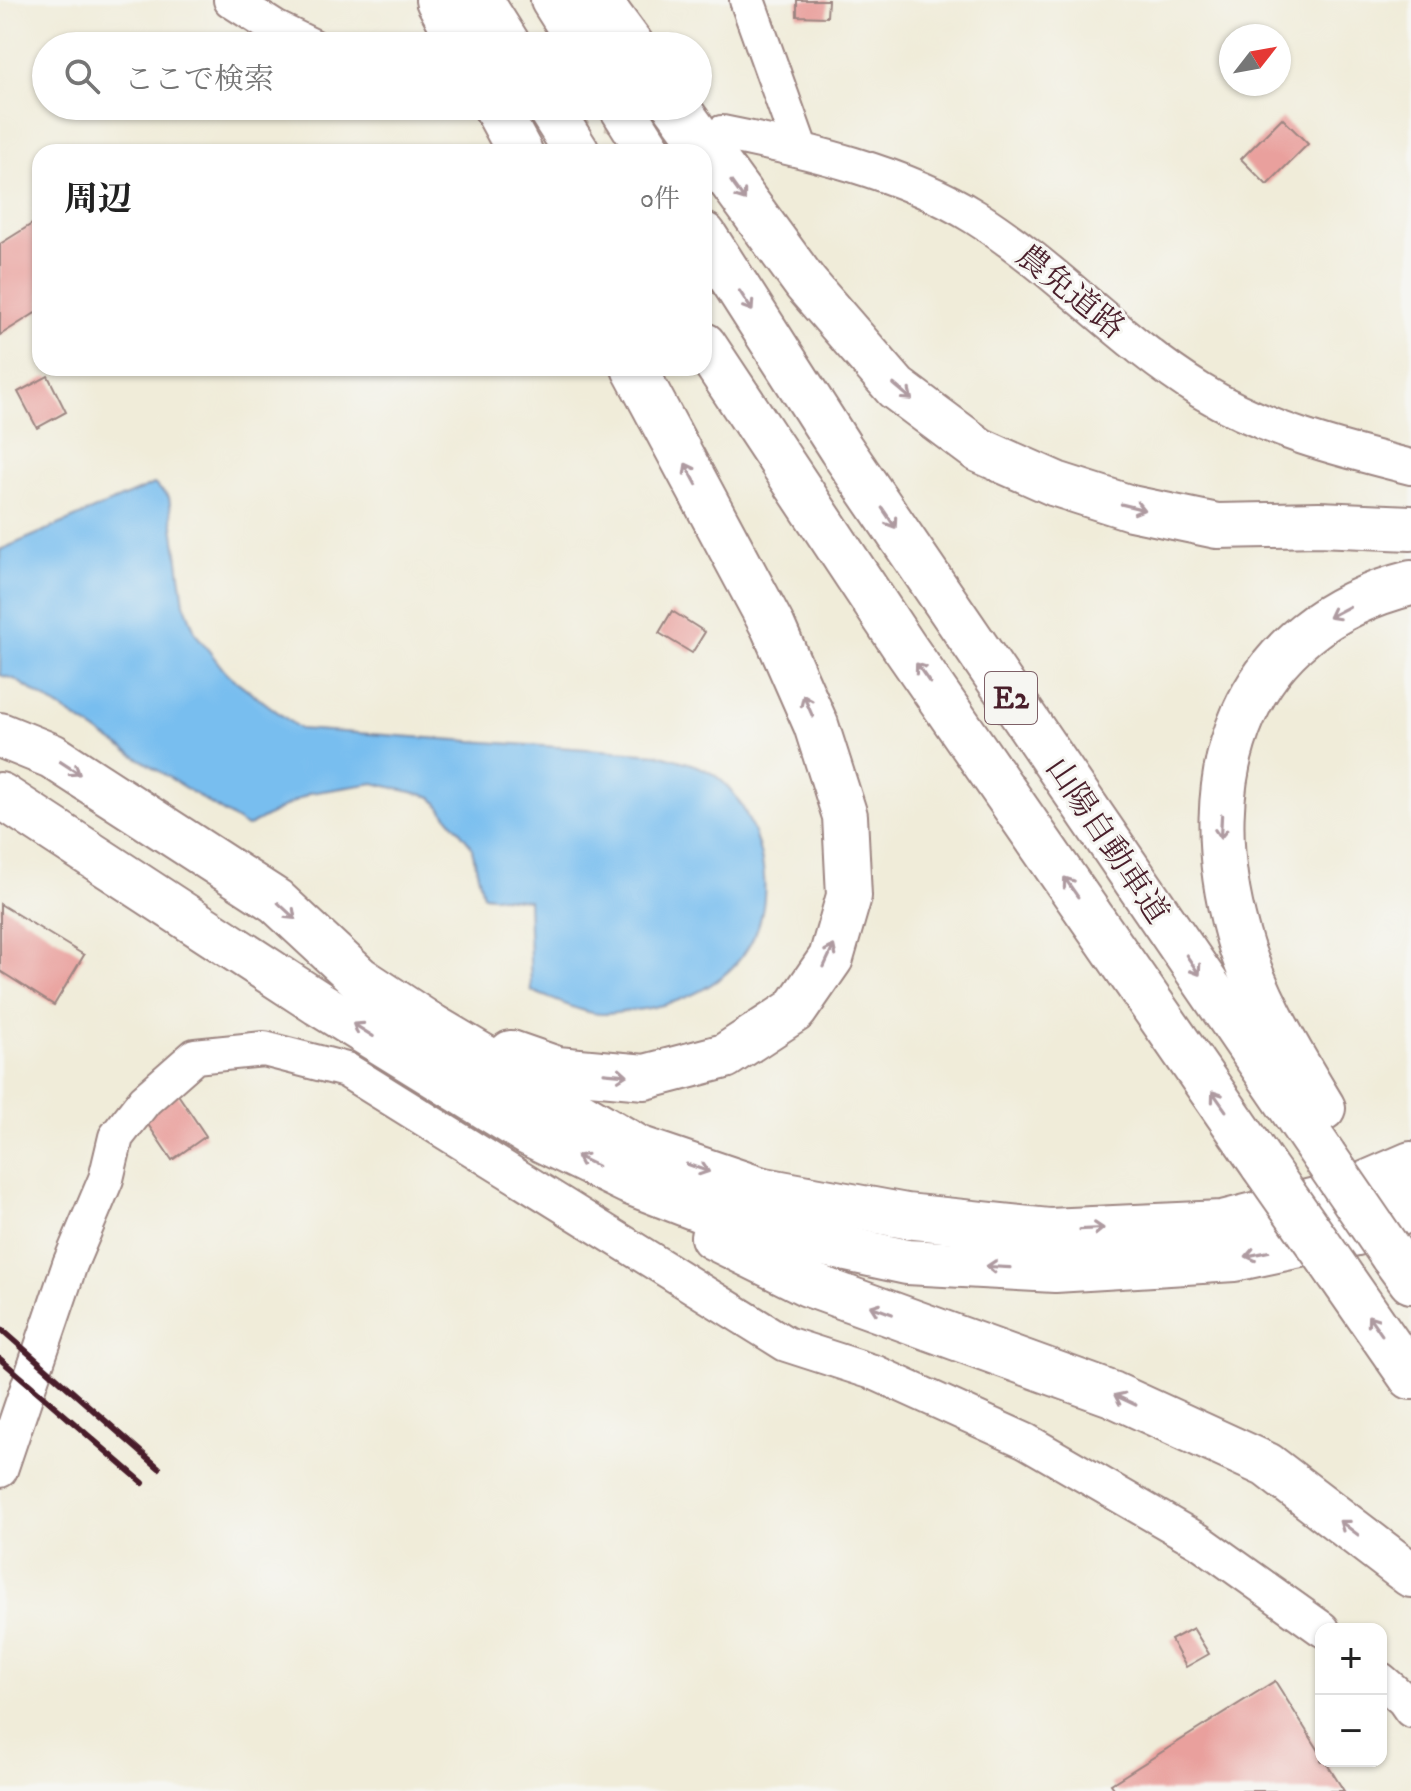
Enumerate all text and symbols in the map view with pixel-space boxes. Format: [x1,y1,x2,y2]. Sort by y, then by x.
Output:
north arrow [1219,24,1291,96]
search box [32,32,712,120]
icon: search [60,54,104,98]
text: ここで検索 [124,62,274,99]
text: 周辺 [64,179,132,221]
one-way arrow [730,180,747,202]
text: 0件 [640,183,680,216]
street label: 農免道路 [1007,237,1132,348]
one-way arrow [739,289,755,312]
one-way arrow [892,383,913,401]
one-way arrow [683,463,698,487]
one-way arrow [1119,501,1145,516]
one-way arrow [881,507,897,529]
one-way arrow [1328,604,1351,620]
one-way arrow [915,663,931,685]
road number: E2 [985,672,1037,724]
one-way arrow [800,695,815,719]
street label: 山陽自動車道 [1036,750,1177,932]
one-way arrow [59,760,81,776]
one-way arrow [1213,813,1228,840]
one-way arrow [1063,877,1079,899]
one-way arrow [277,901,297,920]
one-way arrow [823,945,838,969]
one-way arrow [1185,953,1201,975]
one-way arrow [352,1022,374,1039]
one-way arrow [602,1067,628,1082]
one-way arrow [1210,1091,1227,1113]
one-way arrow [576,1153,599,1168]
one-way arrow [686,1161,711,1176]
one-way arrow [1078,1221,1105,1236]
one-way arrow [1245,1247,1270,1262]
one-way arrow [985,1259,1012,1274]
one-way arrow [869,1301,894,1316]
one-way arrow [1366,1314,1383,1336]
one-way arrow [1113,1392,1137,1407]
one-way arrow [1339,1520,1360,1537]
map controls [1315,1623,1387,1767]
button: + [1315,1623,1387,1695]
button: − [1315,1695,1387,1767]

